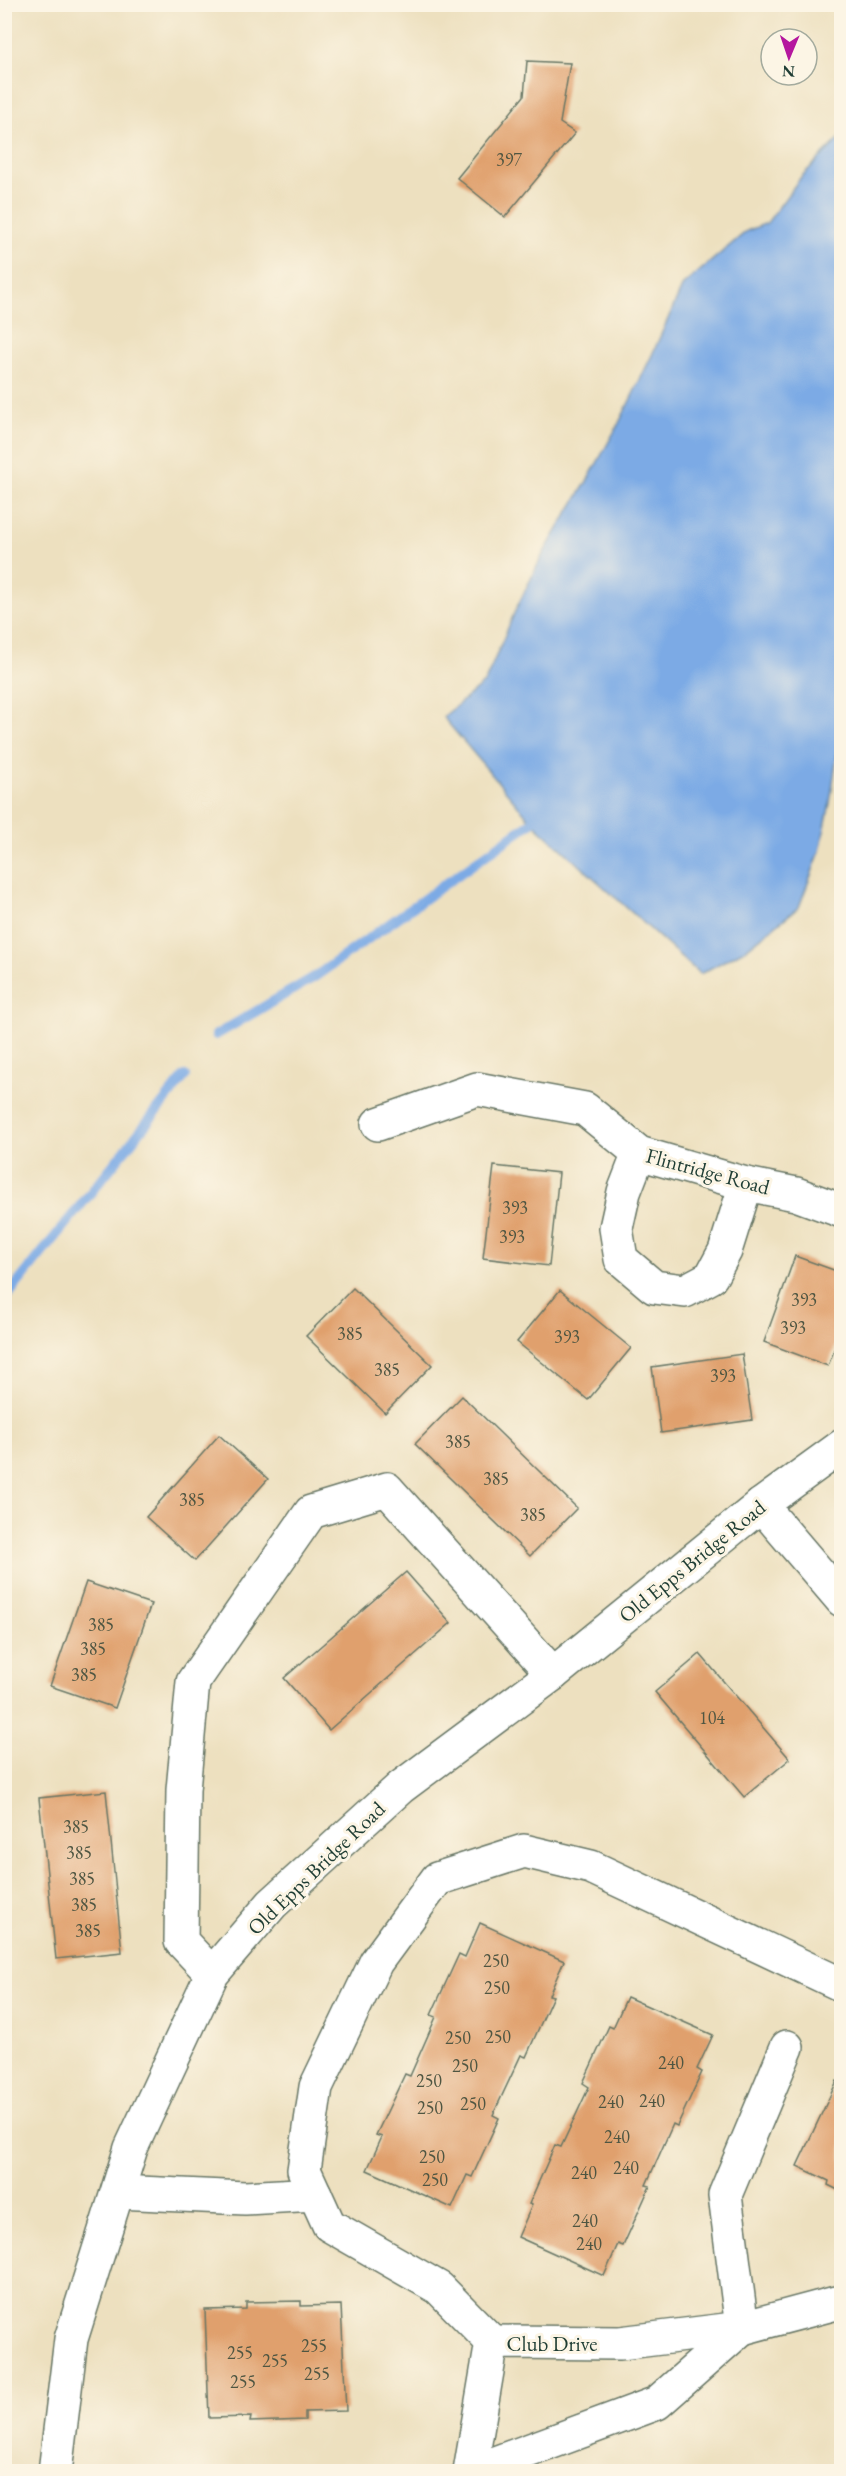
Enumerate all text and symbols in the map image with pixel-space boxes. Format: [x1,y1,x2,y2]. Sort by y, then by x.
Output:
north arrow [759,27,819,87]
text: N [782,61,795,82]
house number: 397 [496,148,522,171]
street label: Flintridge Road [643,1142,773,1201]
house number: 393 [502,1196,528,1219]
house number: 393 [499,1225,525,1248]
house number: 393 [791,1288,817,1311]
house number: 393 [780,1316,806,1339]
house number: 385 [337,1322,363,1345]
house number: 393 [554,1325,580,1348]
house number: 385 [374,1358,400,1381]
house number: 393 [710,1364,736,1387]
house number: 385 [445,1430,471,1453]
house number: 385 [483,1467,509,1490]
house number: 385 [179,1488,205,1511]
street label: Old Epps Bridge Road [613,1493,771,1628]
house number: 385 [520,1503,546,1526]
house number: 385 [88,1613,114,1636]
house number: 385 [80,1637,106,1660]
house number: 385 [71,1663,97,1686]
house number: 104 [699,1706,725,1729]
street label: Old Epps Bridge Road [241,1795,391,1941]
house number: 385 [63,1815,89,1838]
house number: 385 [66,1841,92,1864]
house number: 385 [69,1867,95,1890]
house number: 385 [71,1893,97,1916]
house number: 385 [75,1919,101,1942]
house number: 250 [483,1949,509,1972]
house number: 250 [484,1976,510,1999]
house number: 250 [485,2025,511,2048]
house number: 250 [445,2026,471,2049]
house number: 240 [658,2051,684,2074]
house number: 250 [452,2054,478,2077]
house number: 250 [416,2069,442,2092]
house number: 240 [639,2089,665,2112]
house number: 240 [598,2090,624,2113]
house number: 250 [460,2092,486,2115]
house number: 250 [417,2096,443,2119]
house number: 240 [604,2125,630,2148]
house number: 250 [419,2145,445,2168]
house number: 240 [613,2156,639,2179]
house number: 240 [571,2161,597,2184]
house number: 250 [422,2168,448,2191]
house number: 240 [572,2209,598,2232]
house number: 240 [576,2232,602,2255]
street label: Club Drive [507,2330,597,2357]
house number: 255 [301,2334,327,2357]
house number: 255 [227,2341,253,2364]
house number: 255 [262,2349,288,2372]
house number: 255 [304,2362,330,2385]
house number: 255 [230,2370,256,2393]

